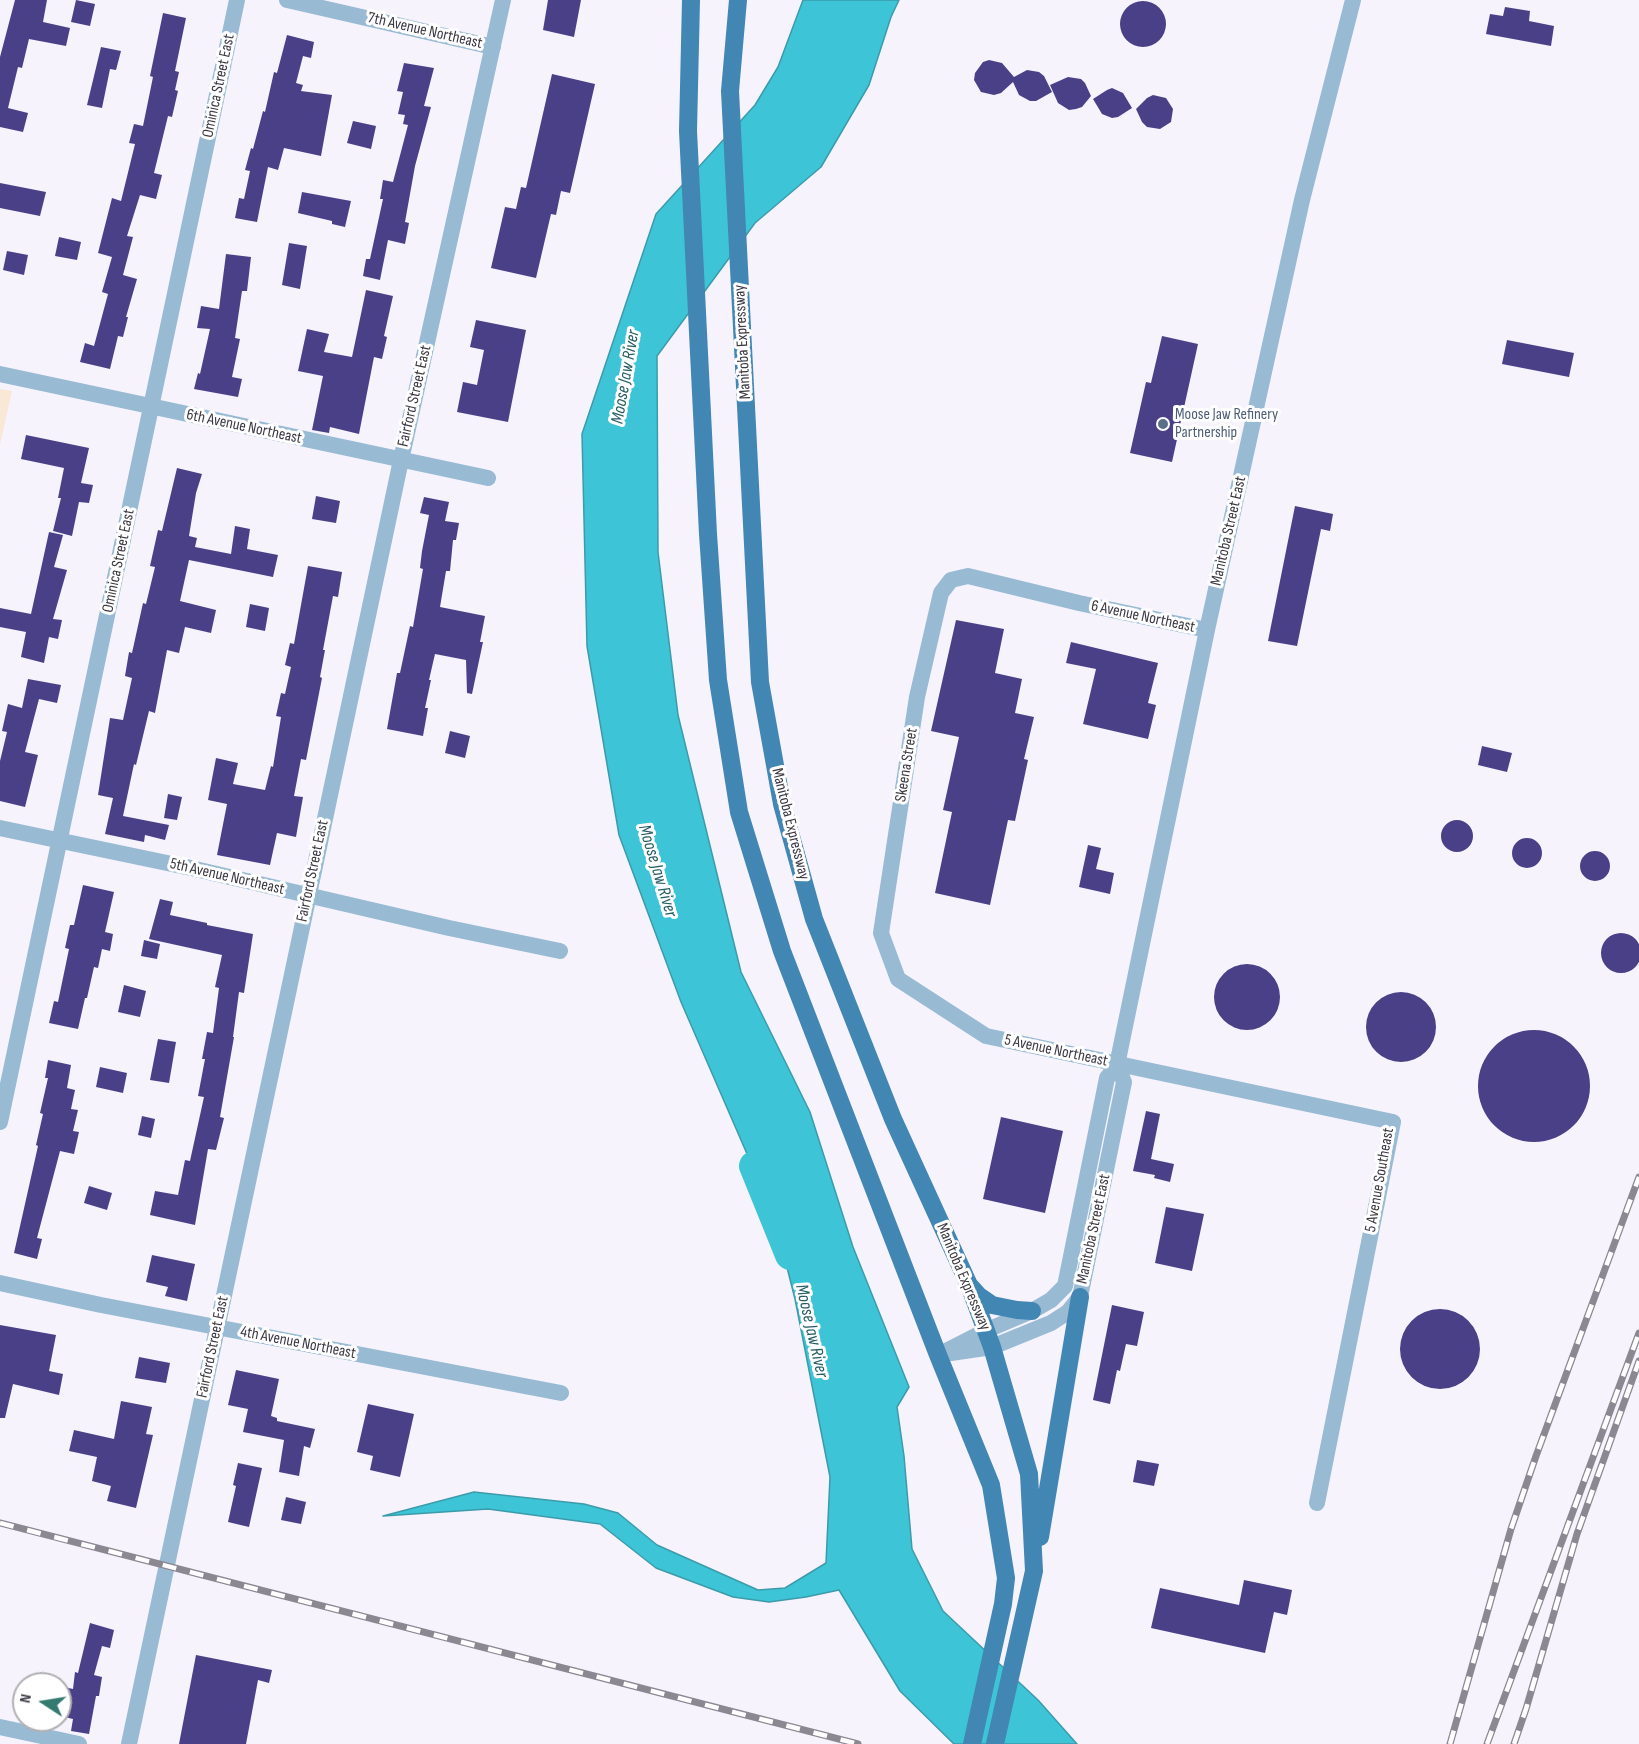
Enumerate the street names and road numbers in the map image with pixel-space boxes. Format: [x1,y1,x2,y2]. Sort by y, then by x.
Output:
street label: 7th Avenue Northeast [366,8,484,54]
street label: Ominica Street East [199,33,239,139]
street label: Manitoba Expressway [730,284,756,400]
street label: Fairford Street East [394,343,436,449]
street label: 6th Avenue Northeast [185,405,303,449]
street label: Manitoba Street East [1207,474,1251,588]
street label: Ominica Street East [99,508,139,614]
street label: 6 Avenue Northeast [1089,597,1197,637]
street label: Skeena Street [892,727,922,803]
street label: Manitoba Expressway [767,766,813,882]
street label: Fairford Street East [293,818,333,924]
street label: 5th Avenue Northeast [168,854,286,900]
street label: 5 Avenue Northeast [1003,1031,1109,1071]
street label: 5 Avenue Southeast [1361,1126,1399,1234]
street label: Manitoba Street East [1073,1172,1115,1286]
street label: Manitoba Expressway [932,1221,994,1333]
street label: Fairford Street East [193,1294,233,1400]
street label: 4th Avenue Northeast [239,1322,357,1364]

